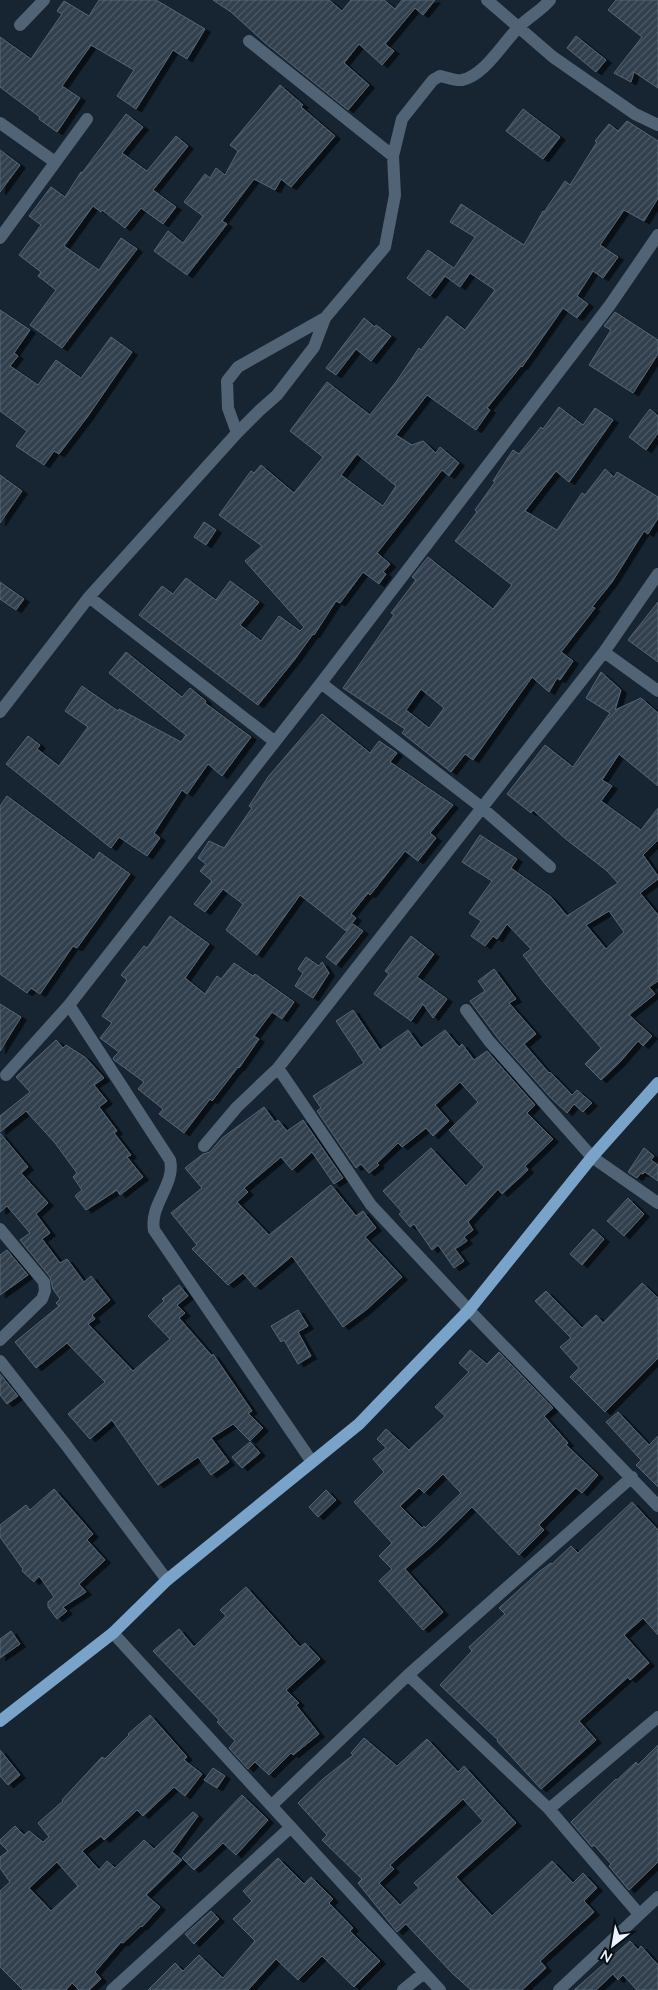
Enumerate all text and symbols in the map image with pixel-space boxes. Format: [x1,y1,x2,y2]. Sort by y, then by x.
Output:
north arrow [588,1920,638,1970]
text: N [597,1947,615,1967]

